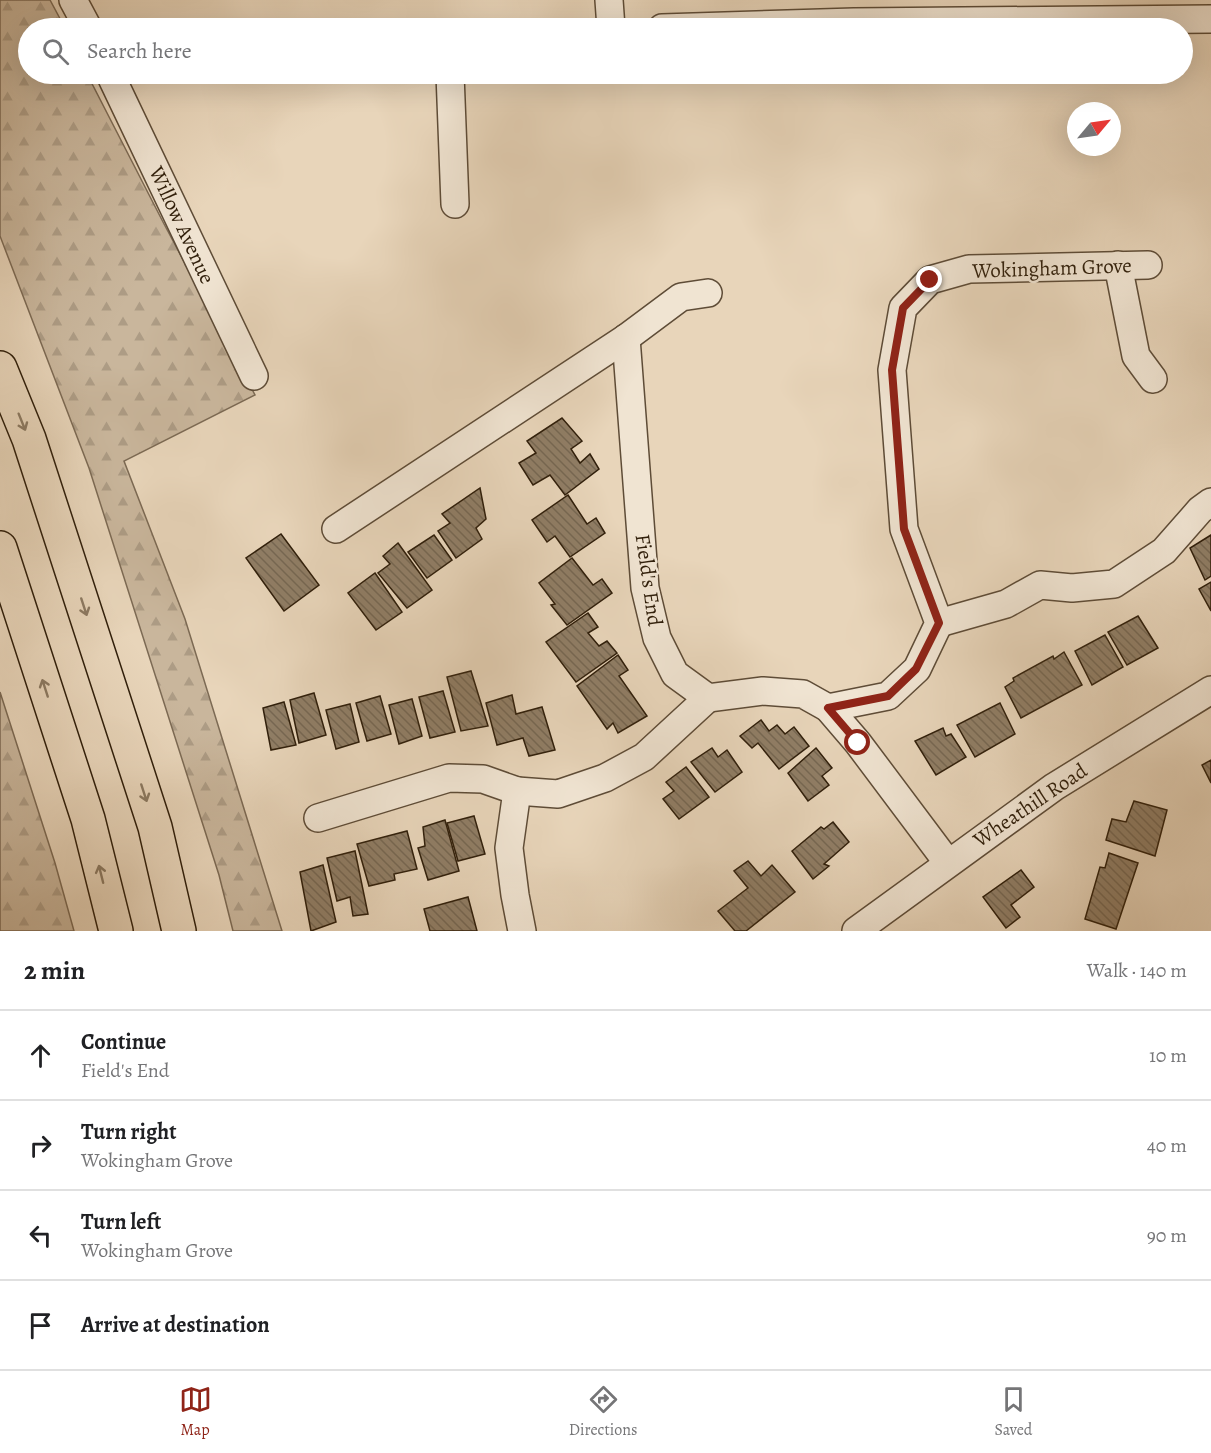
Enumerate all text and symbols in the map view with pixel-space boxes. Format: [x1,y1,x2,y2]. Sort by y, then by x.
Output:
search box [18,18,1193,84]
icon: search [39,35,72,68]
text: Search here [87,36,192,66]
north arrow [1067,102,1121,156]
street label: Willow Avenue [142,161,221,288]
street label: Wokingham Grove [971,251,1132,285]
route end [916,266,942,292]
one-way arrow [17,412,28,431]
street label: Field's End [629,532,669,629]
one-way arrow [79,597,90,616]
one-way arrow [39,679,50,698]
route start [844,729,870,755]
street label: Wheathill Road [967,756,1093,854]
one-way arrow [139,783,150,802]
one-way arrow [95,865,107,884]
text: 2 min [24,953,85,988]
text: Walk · 140 m [1087,957,1187,984]
text: Continue [81,1027,166,1057]
icon: ahead [24,1039,57,1072]
text: 10 m [1149,1042,1187,1069]
text: Field's End [81,1057,170,1084]
text: Turn right [81,1117,177,1147]
icon: right [24,1129,57,1162]
text: 40 m [1147,1132,1187,1159]
text: Wokingham Grove [81,1147,233,1174]
text: Turn left [81,1207,161,1237]
icon: left [24,1219,57,1252]
text: 90 m [1147,1222,1187,1249]
text: Wokingham Grove [81,1237,233,1264]
icon: arrive [24,1309,57,1342]
text: Arrive at destination [81,1310,270,1340]
tab: Map [179,1383,212,1441]
tab: Directions [569,1383,637,1441]
tab: Saved [994,1383,1032,1441]

